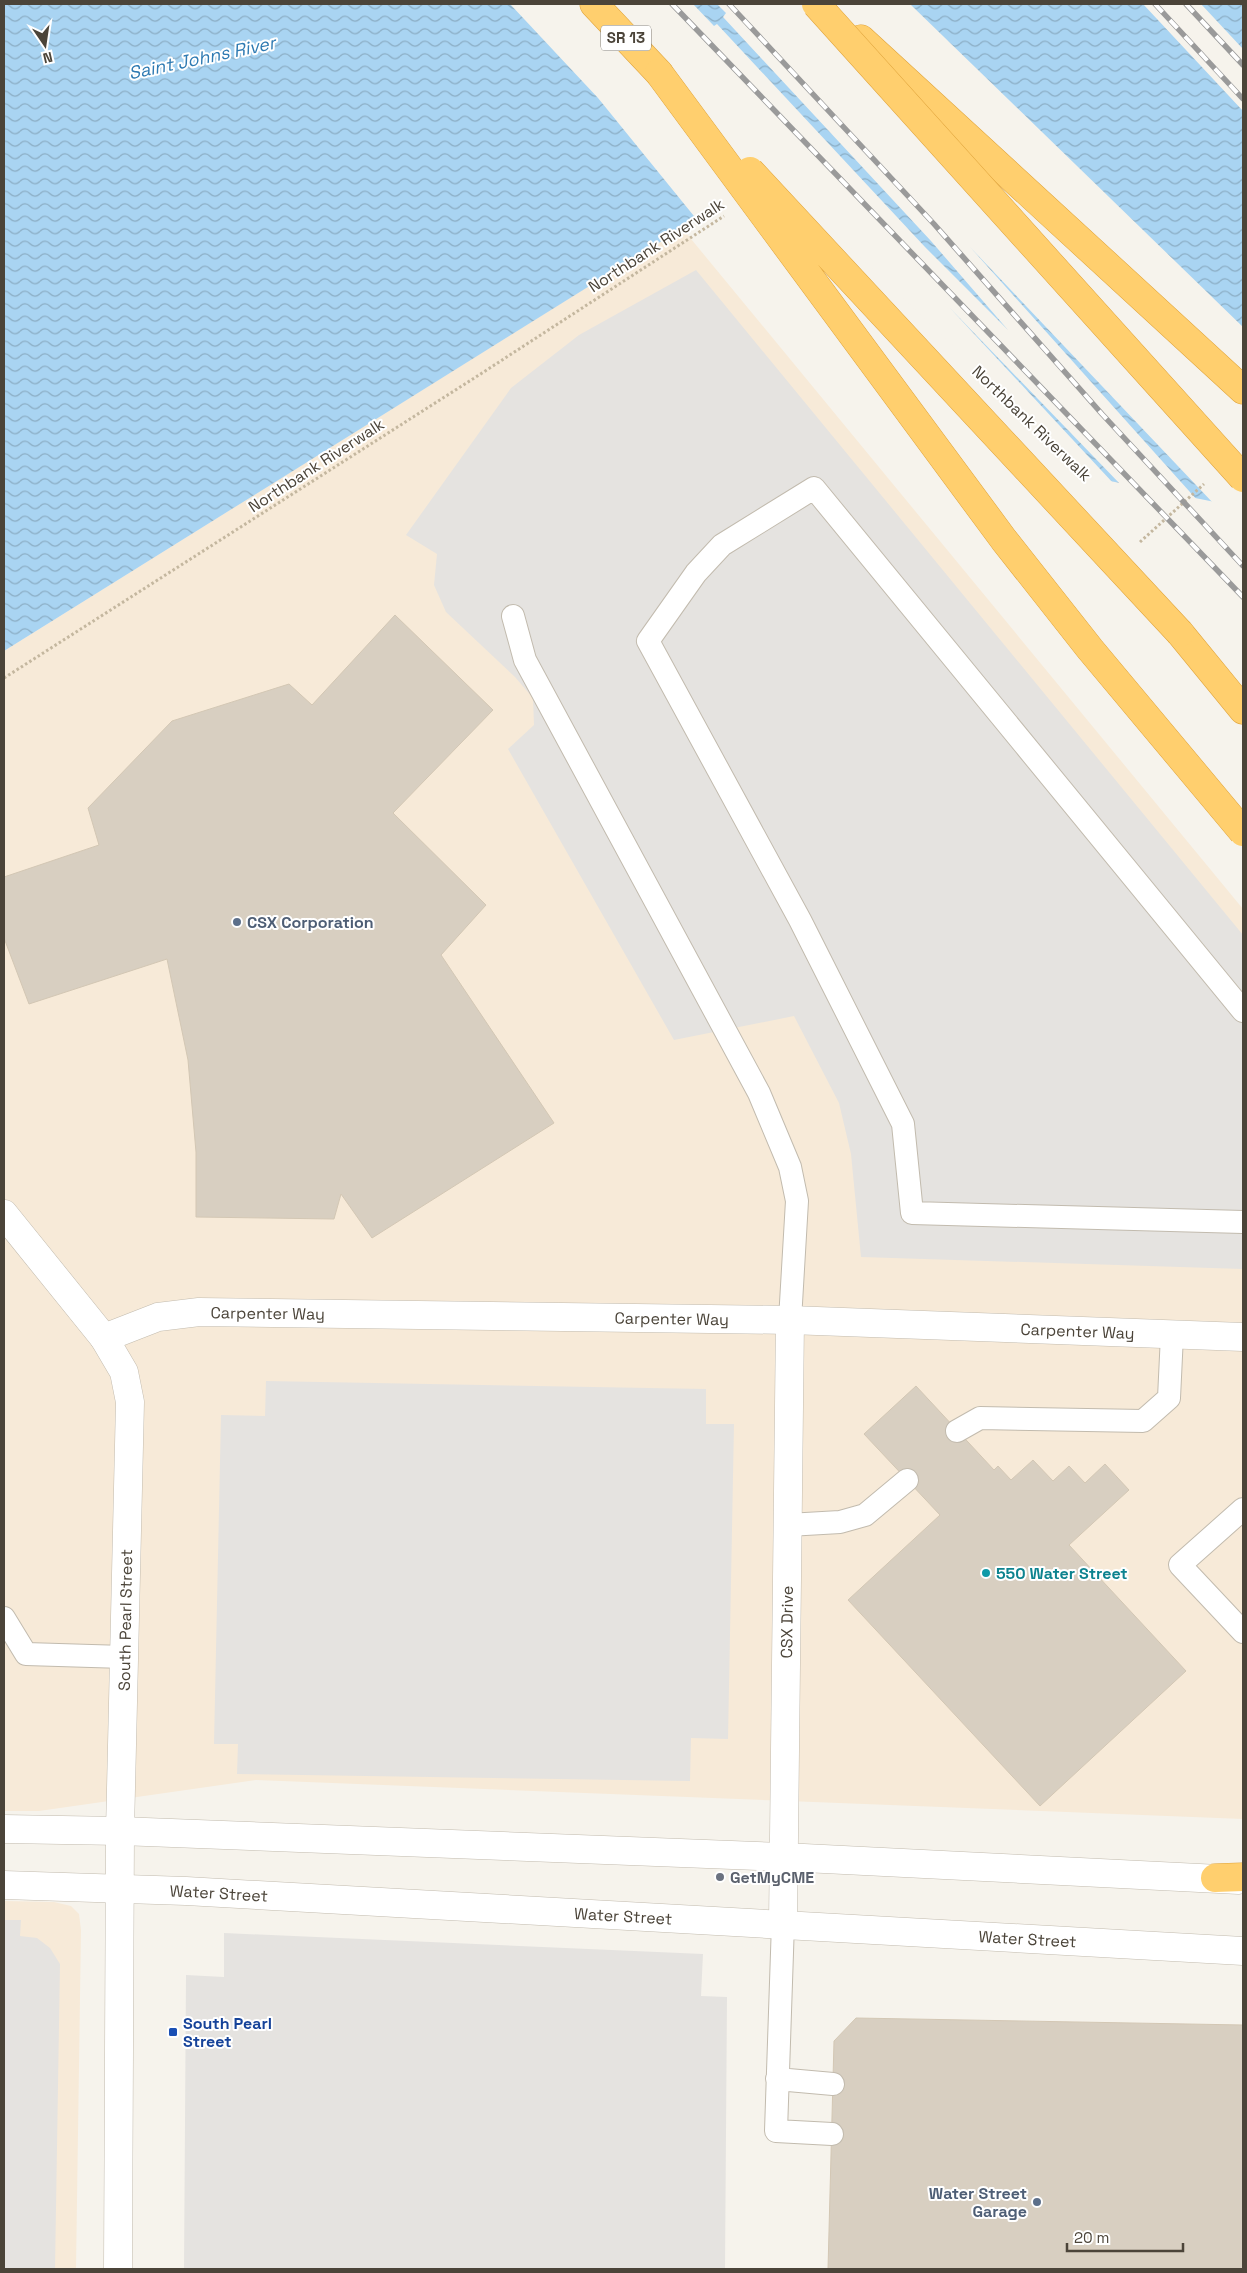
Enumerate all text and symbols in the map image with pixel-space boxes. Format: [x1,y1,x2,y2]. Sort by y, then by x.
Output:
north arrow [20,20,70,70]
road number: SR 13 [601,26,651,50]
water label: Saint Johns River [126,30,280,84]
text: N [41,48,55,67]
street label: Northbank Riverwalk [584,193,729,297]
street label: Northbank Riverwalk [968,361,1096,486]
street label: Northbank Riverwalk [244,413,389,517]
place label: CSX Corporation [247,912,374,933]
marker: CSX Corporation [231,916,243,928]
street label: Carpenter Way [211,1302,325,1325]
street label: Carpenter Way [614,1308,729,1330]
street label: Carpenter Way [1020,1319,1135,1344]
street label: South Pearl Street [114,1549,137,1691]
place label: 550 Water Street [996,1563,1128,1584]
marker: 550 Water Street [980,1567,992,1579]
street label: CSX Drive [776,1586,798,1659]
place label: GetMyCME [730,1867,814,1888]
marker: GetMyCME [714,1871,726,1883]
street label: Water Street [169,1880,268,1907]
street label: Water Street [574,1903,673,1930]
street label: Water Street [978,1926,1077,1953]
place label: South Pearl Street [183,2013,272,2052]
marker: South Pearl Street [167,2026,179,2038]
place label: Water Street Garage [929,2183,1027,2222]
marker: Water Street Garage [1031,2196,1043,2208]
scale bar [1067,2220,1183,2252]
text: 20 m [1074,2228,1109,2247]

